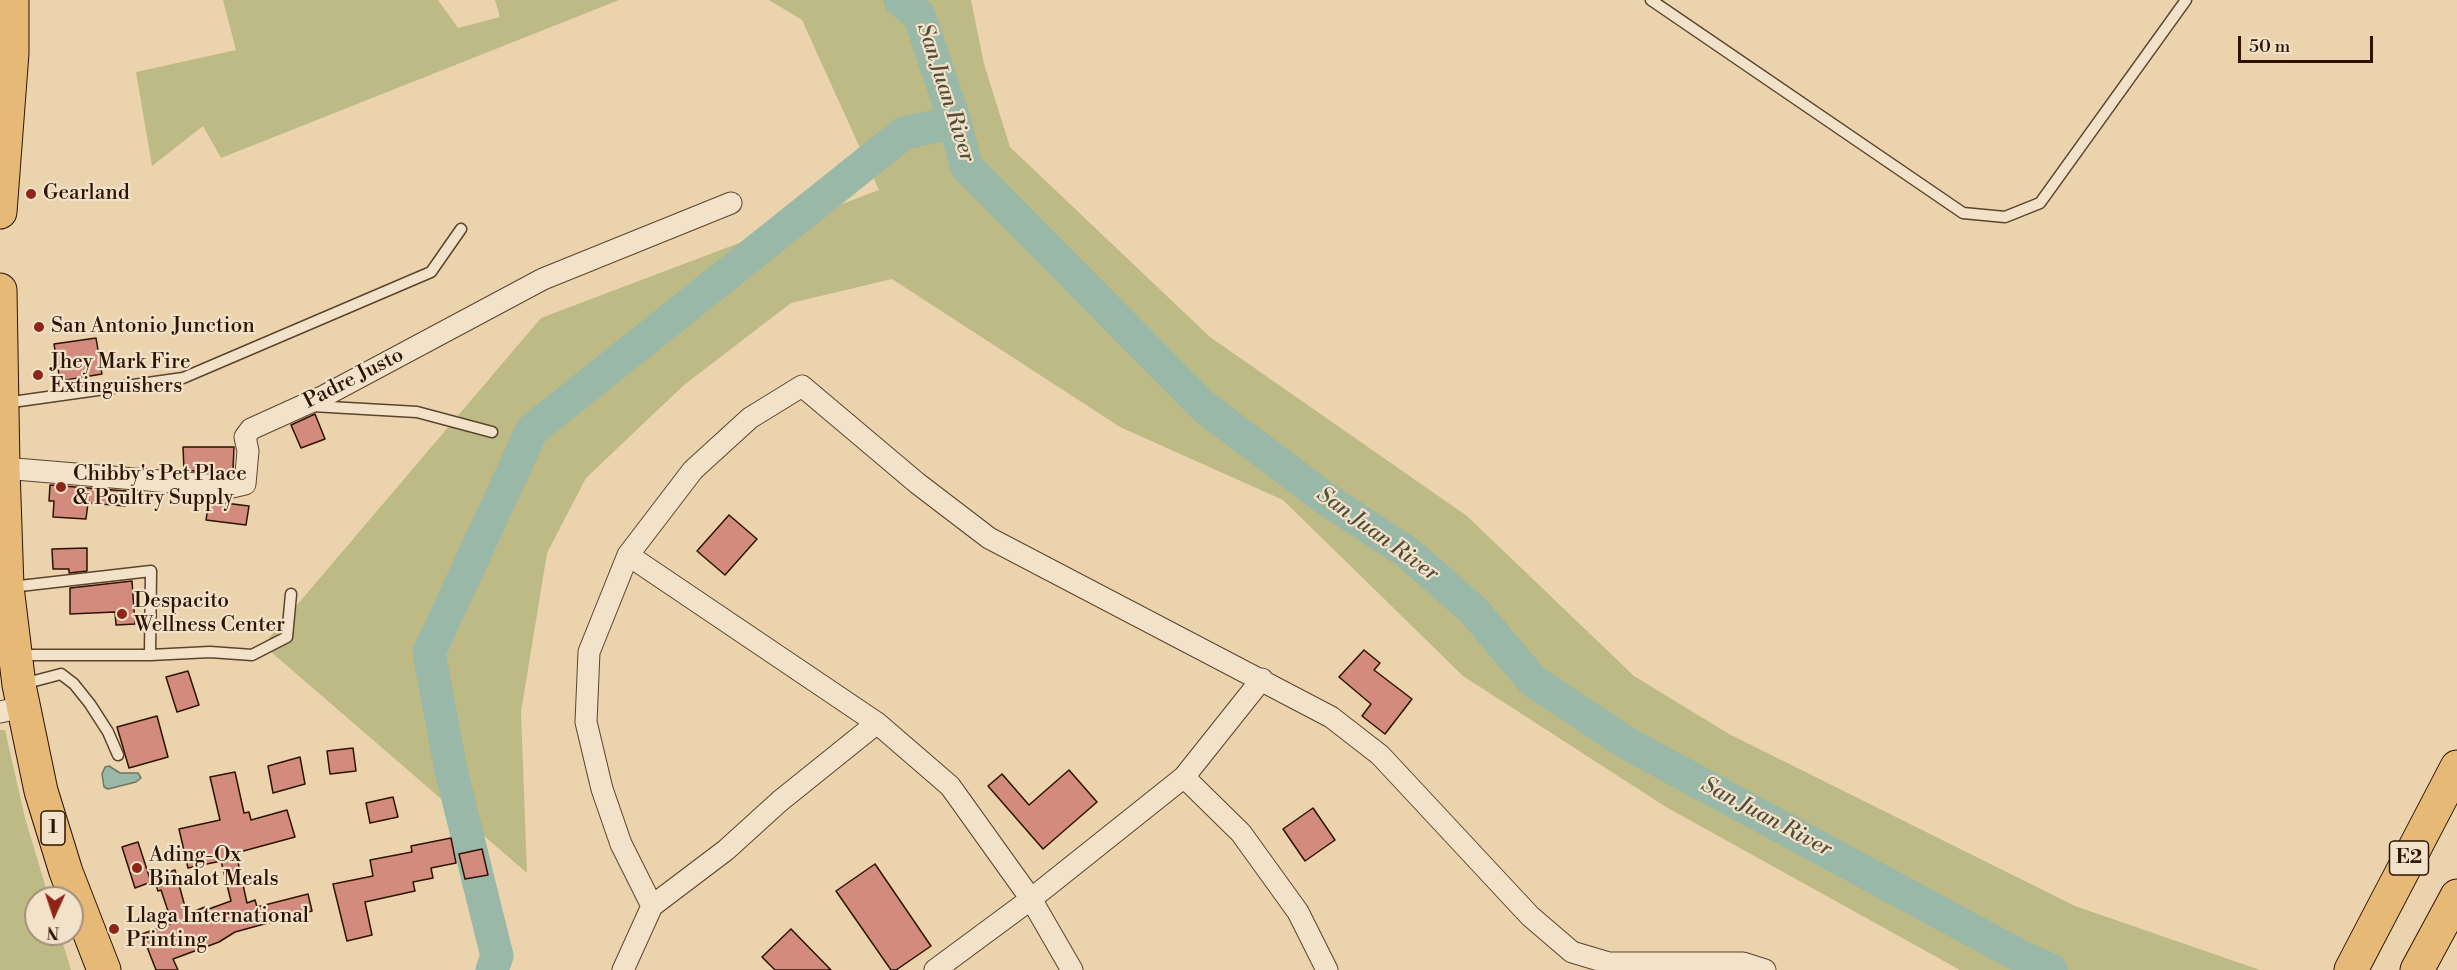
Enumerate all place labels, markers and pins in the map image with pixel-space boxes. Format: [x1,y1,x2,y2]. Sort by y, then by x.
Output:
place label: Gearland [43,181,130,207]
marker: Gearland [24,187,38,201]
place label: San Antonio Junction [51,314,255,340]
marker: San Antonio Junction [32,320,46,334]
place label: Jhey Mark Fire Extinguishers [50,350,191,400]
marker: Jhey Mark Fire Extinguishers [31,368,45,382]
place label: Chibby's Pet Place & Poultry Supply [73,462,247,512]
marker: Chibby's Pet Place & Poultry Supply [54,480,68,494]
place label: Despacito Wellness Center [134,589,285,639]
marker: Despacito Wellness Center [115,607,129,621]
place label: Ading-Ox Binalot Meals [149,843,279,893]
marker: Ading-Ox Binalot Meals [130,861,144,875]
place label: Llaga International Printing [126,904,309,954]
marker: Llaga International Printing [107,922,121,936]

